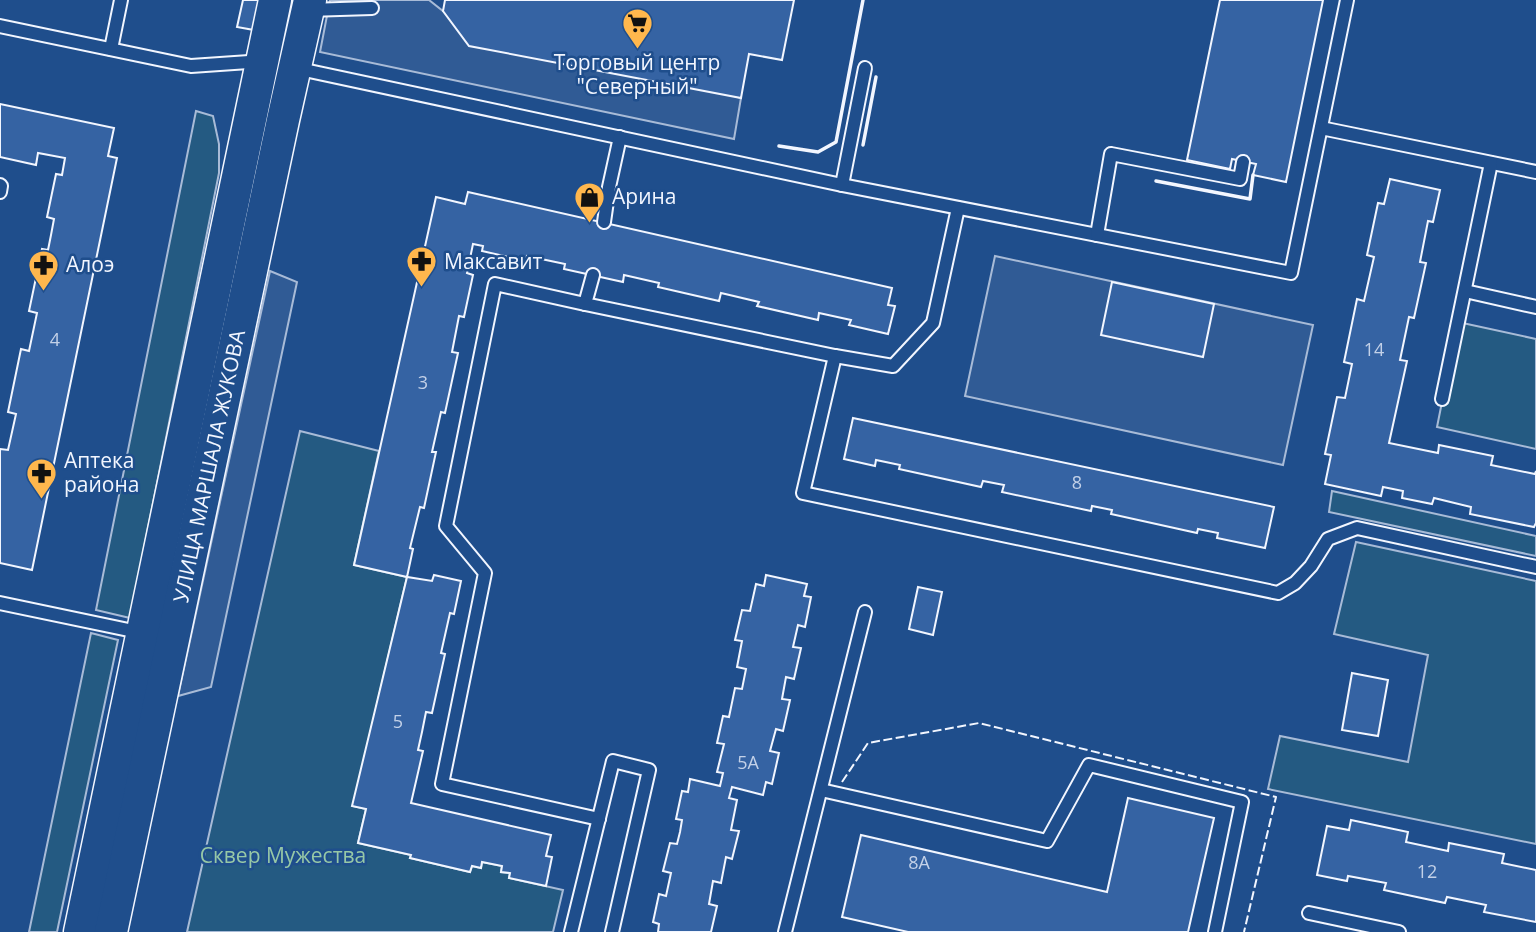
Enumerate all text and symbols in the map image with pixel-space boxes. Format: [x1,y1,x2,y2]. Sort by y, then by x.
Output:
supermarket icon: Торговый центр "Северный" [620,6,654,50]
place label: Торговый центр "Северный" [554,48,720,100]
shop icon: Арина [572,180,606,224]
place label: Арина [612,182,676,210]
pharmacy icon: Максавит [404,245,438,289]
place label: Максавит [444,247,543,275]
pharmacy icon: Алоэ [26,248,60,292]
place label: Алоэ [66,250,114,278]
house number: 4 [50,327,60,351]
street label: УЛИЦА МАРШАЛА ЖУКОВА [166,327,251,605]
house number: 14 [1364,337,1384,361]
house number: 3 [418,370,428,394]
place label: Аптека района [64,446,139,498]
pharmacy icon: Аптека района [24,456,58,500]
house number: 8 [1072,470,1082,494]
house number: 5 [393,709,403,733]
house number: 5А [737,750,759,774]
park label: Сквер Мужества [200,841,366,869]
house number: 8А [908,850,930,874]
house number: 12 [1417,859,1437,883]

